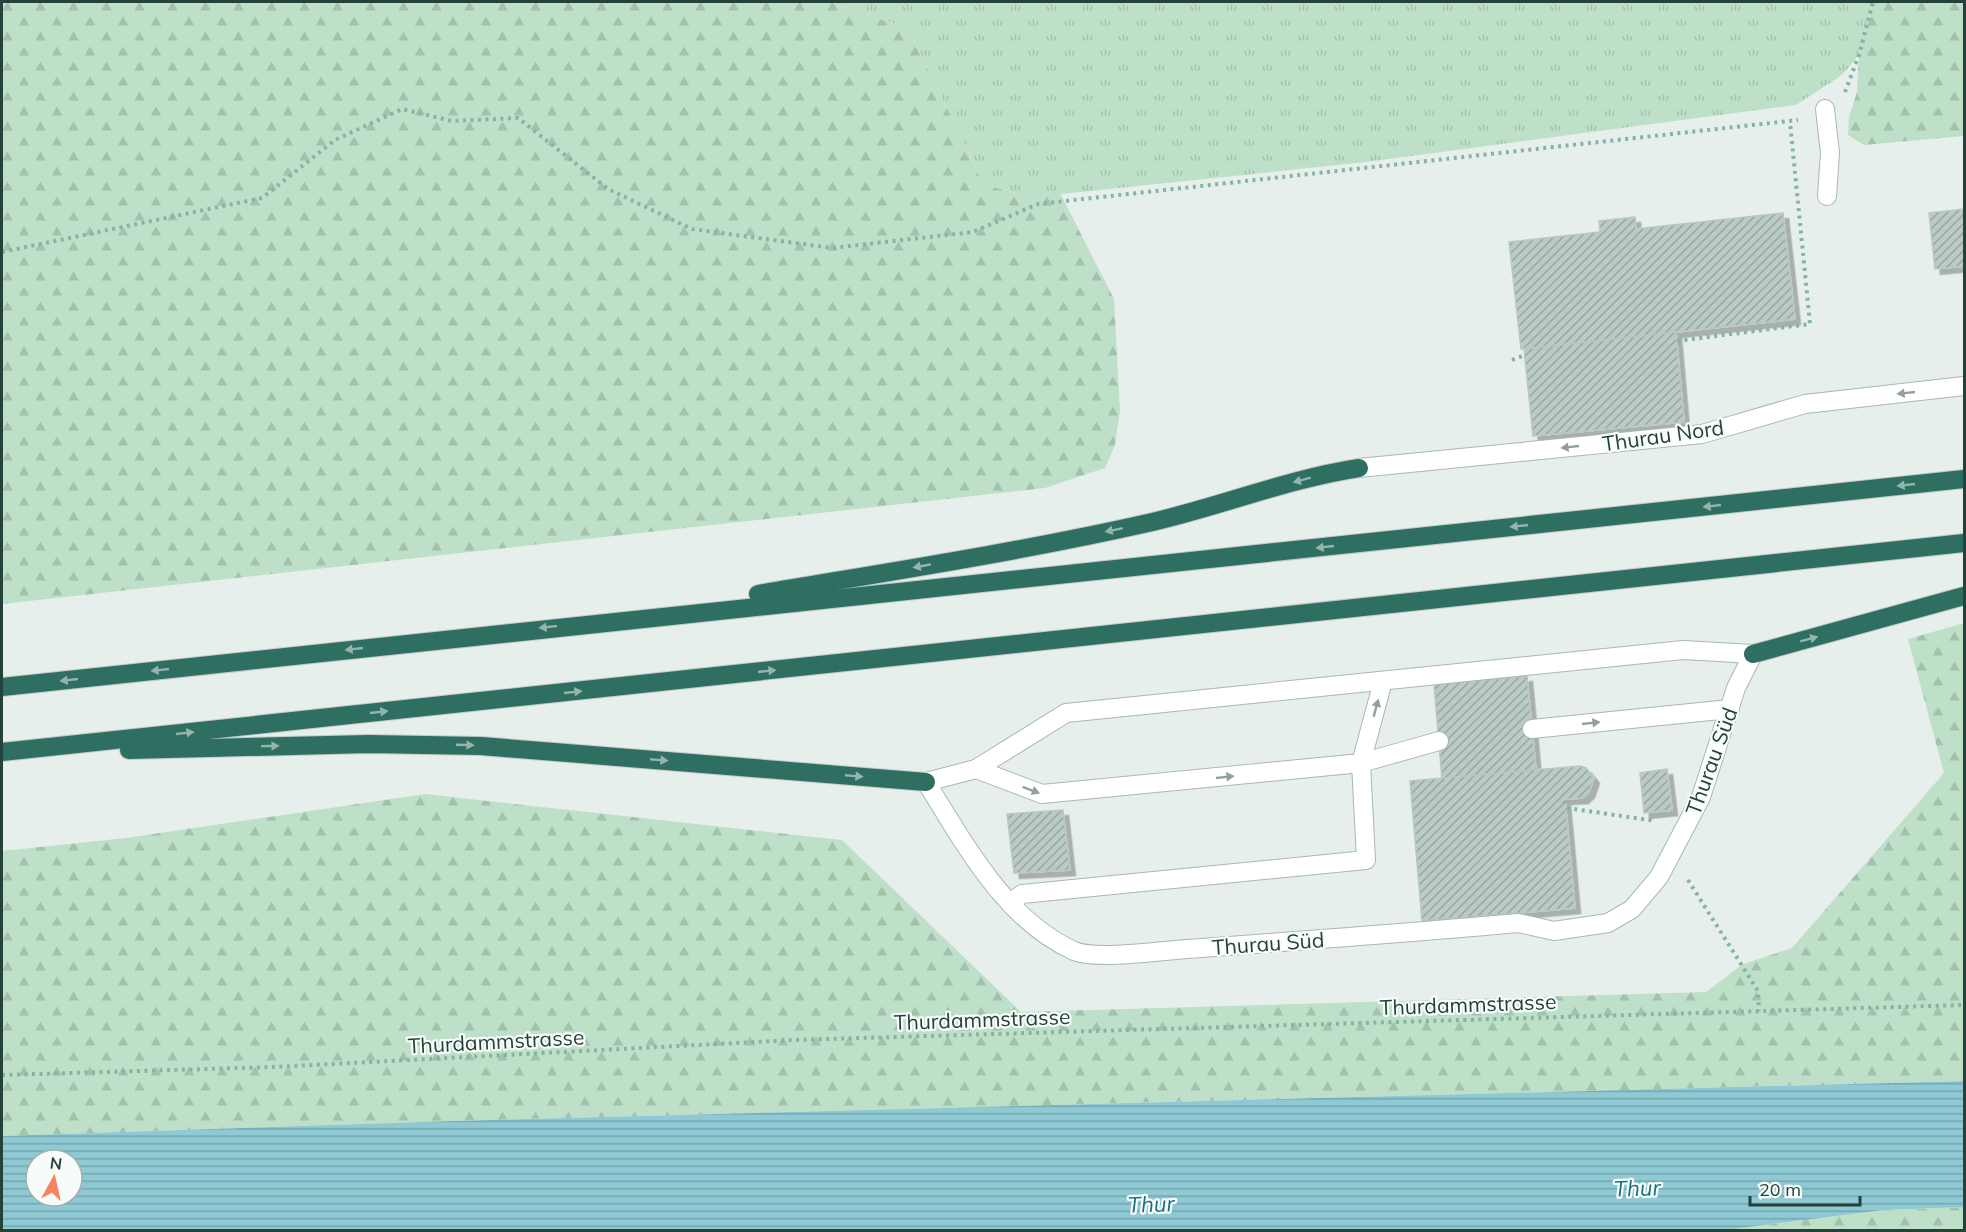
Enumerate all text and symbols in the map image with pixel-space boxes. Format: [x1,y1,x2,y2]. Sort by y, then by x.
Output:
one-way arrow [1897,388,1916,398]
street label: Thurau Nord [1600,414,1726,456]
one-way arrow [1560,442,1579,452]
one-way arrow [1293,476,1311,485]
one-way arrow [1897,480,1916,490]
one-way arrow [1703,501,1722,511]
one-way arrow [1509,522,1528,531]
one-way arrow [1104,526,1123,536]
one-way arrow [1315,542,1334,551]
one-way arrow [912,562,931,571]
one-way arrow [538,623,557,632]
one-way arrow [1800,633,1818,643]
one-way arrow [344,644,363,654]
one-way arrow [150,665,169,675]
one-way arrow [757,666,776,676]
one-way arrow [60,675,79,685]
one-way arrow [563,687,582,696]
one-way arrow [1372,699,1381,717]
street label: Thurau Süd [1680,704,1742,818]
one-way arrow [369,707,388,717]
one-way arrow [1581,718,1600,728]
one-way arrow [176,728,195,738]
one-way arrow [455,741,474,750]
one-way arrow [260,742,279,751]
one-way arrow [650,755,669,765]
one-way arrow [844,771,863,781]
one-way arrow [1215,772,1234,782]
one-way arrow [1022,786,1040,795]
street label: Thurau Süd [1211,926,1325,960]
street label: Thurdammstrasse [1379,988,1557,1020]
street label: Thurdammstrasse [893,1003,1071,1035]
street label: Thurdammstrasse [407,1023,585,1059]
north arrow [24,1148,84,1208]
text: N [49,1152,63,1174]
scale bar [1750,1169,1860,1207]
water label: Thur [1613,1173,1662,1203]
text: 20 m [1759,1178,1801,1201]
water label: Thur [1127,1189,1176,1219]

